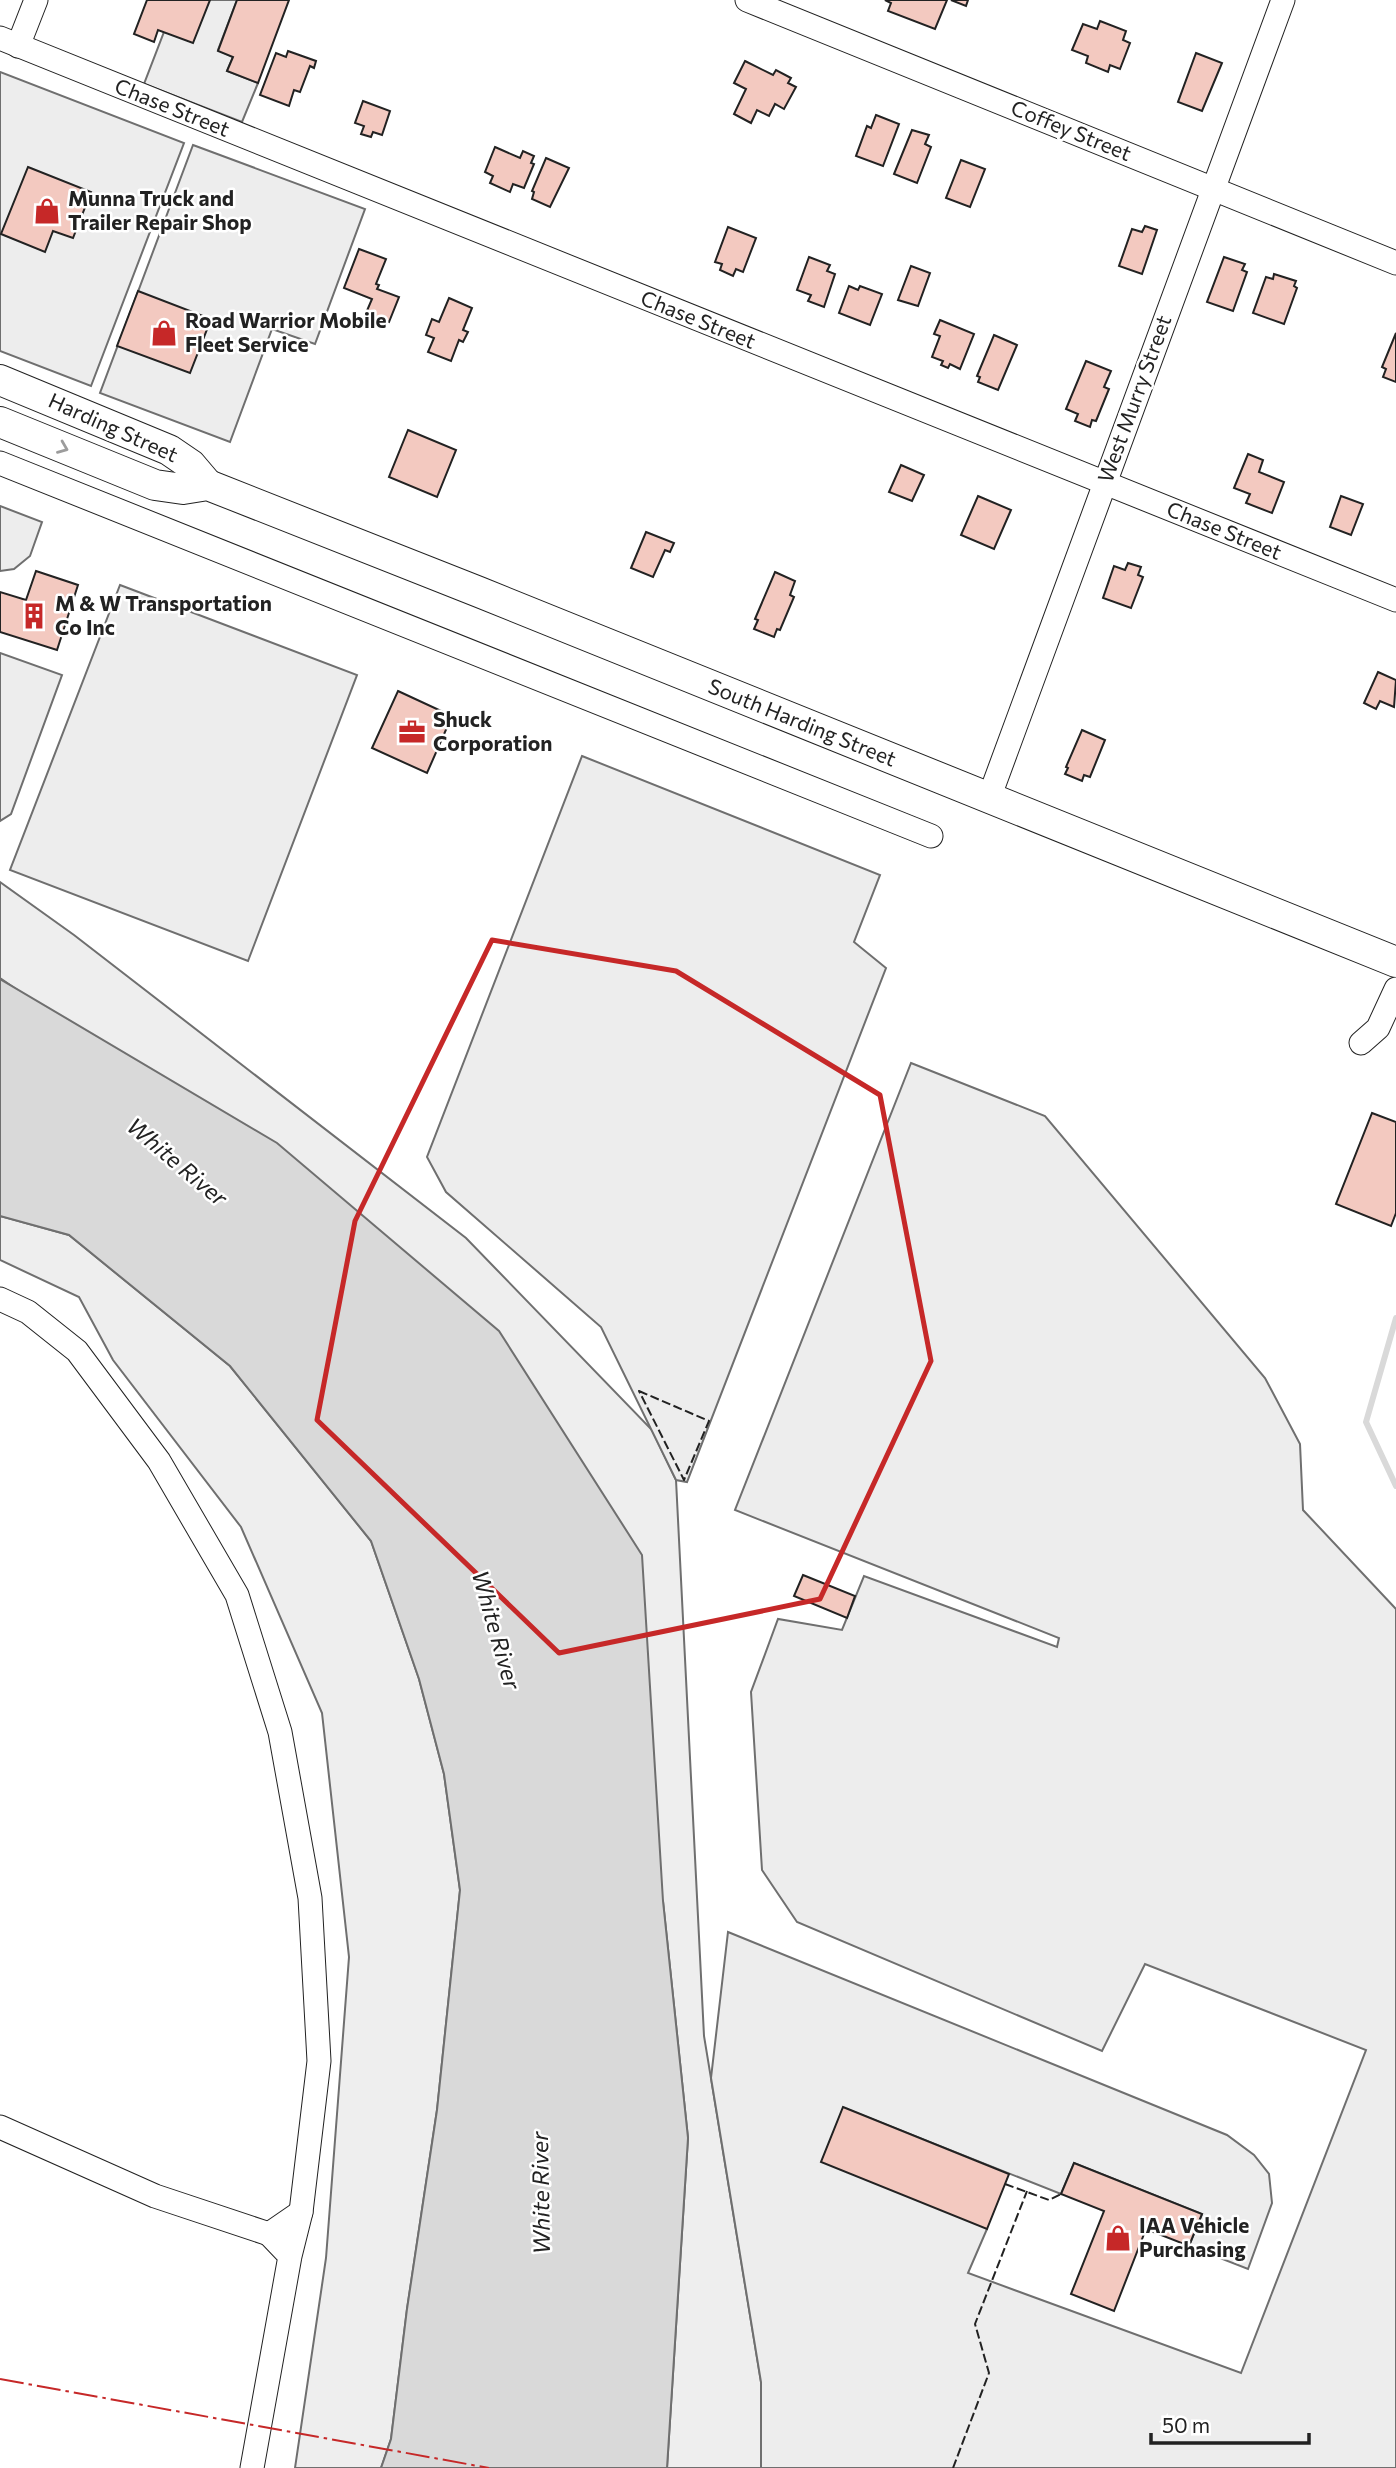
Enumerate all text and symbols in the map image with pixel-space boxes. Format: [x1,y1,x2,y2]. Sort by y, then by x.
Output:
street label: Chase Street [112,72,234,141]
street label: Coffey Street [1008,94,1135,165]
place label: Munna Truck and Trailer Repair Shop [68,185,252,234]
shop icon: Munna Truck and Trailer Repair Shop [32,196,62,226]
street label: Chase Street [638,284,760,353]
place label: Road Warrior Mobile Fleet Service [185,307,387,356]
street label: West Murry Street [1092,312,1175,485]
shop icon: Road Warrior Mobile Fleet Service [149,318,179,348]
street label: Harding Street [45,387,182,466]
one-way arrow [56,439,68,453]
street label: Chase Street [1164,495,1286,564]
place label: M & W Transportation Co Inc [55,590,272,639]
building icon: M & W Transportation Co Inc [19,601,49,631]
street label: South Harding Street [705,672,900,771]
place label: Shuck Corporation [433,706,552,755]
office icon: Shuck Corporation [397,717,427,747]
water label: White River [122,1111,234,1212]
water label: White River [467,1567,528,1693]
water label: White River [525,2131,555,2255]
place label: IAA Vehicle Purchasing [1139,2212,1249,2261]
shop icon: IAA Vehicle Purchasing [1103,2223,1133,2253]
scale bar [1151,2402,1308,2446]
text: 50 m [1162,2412,1210,2437]

